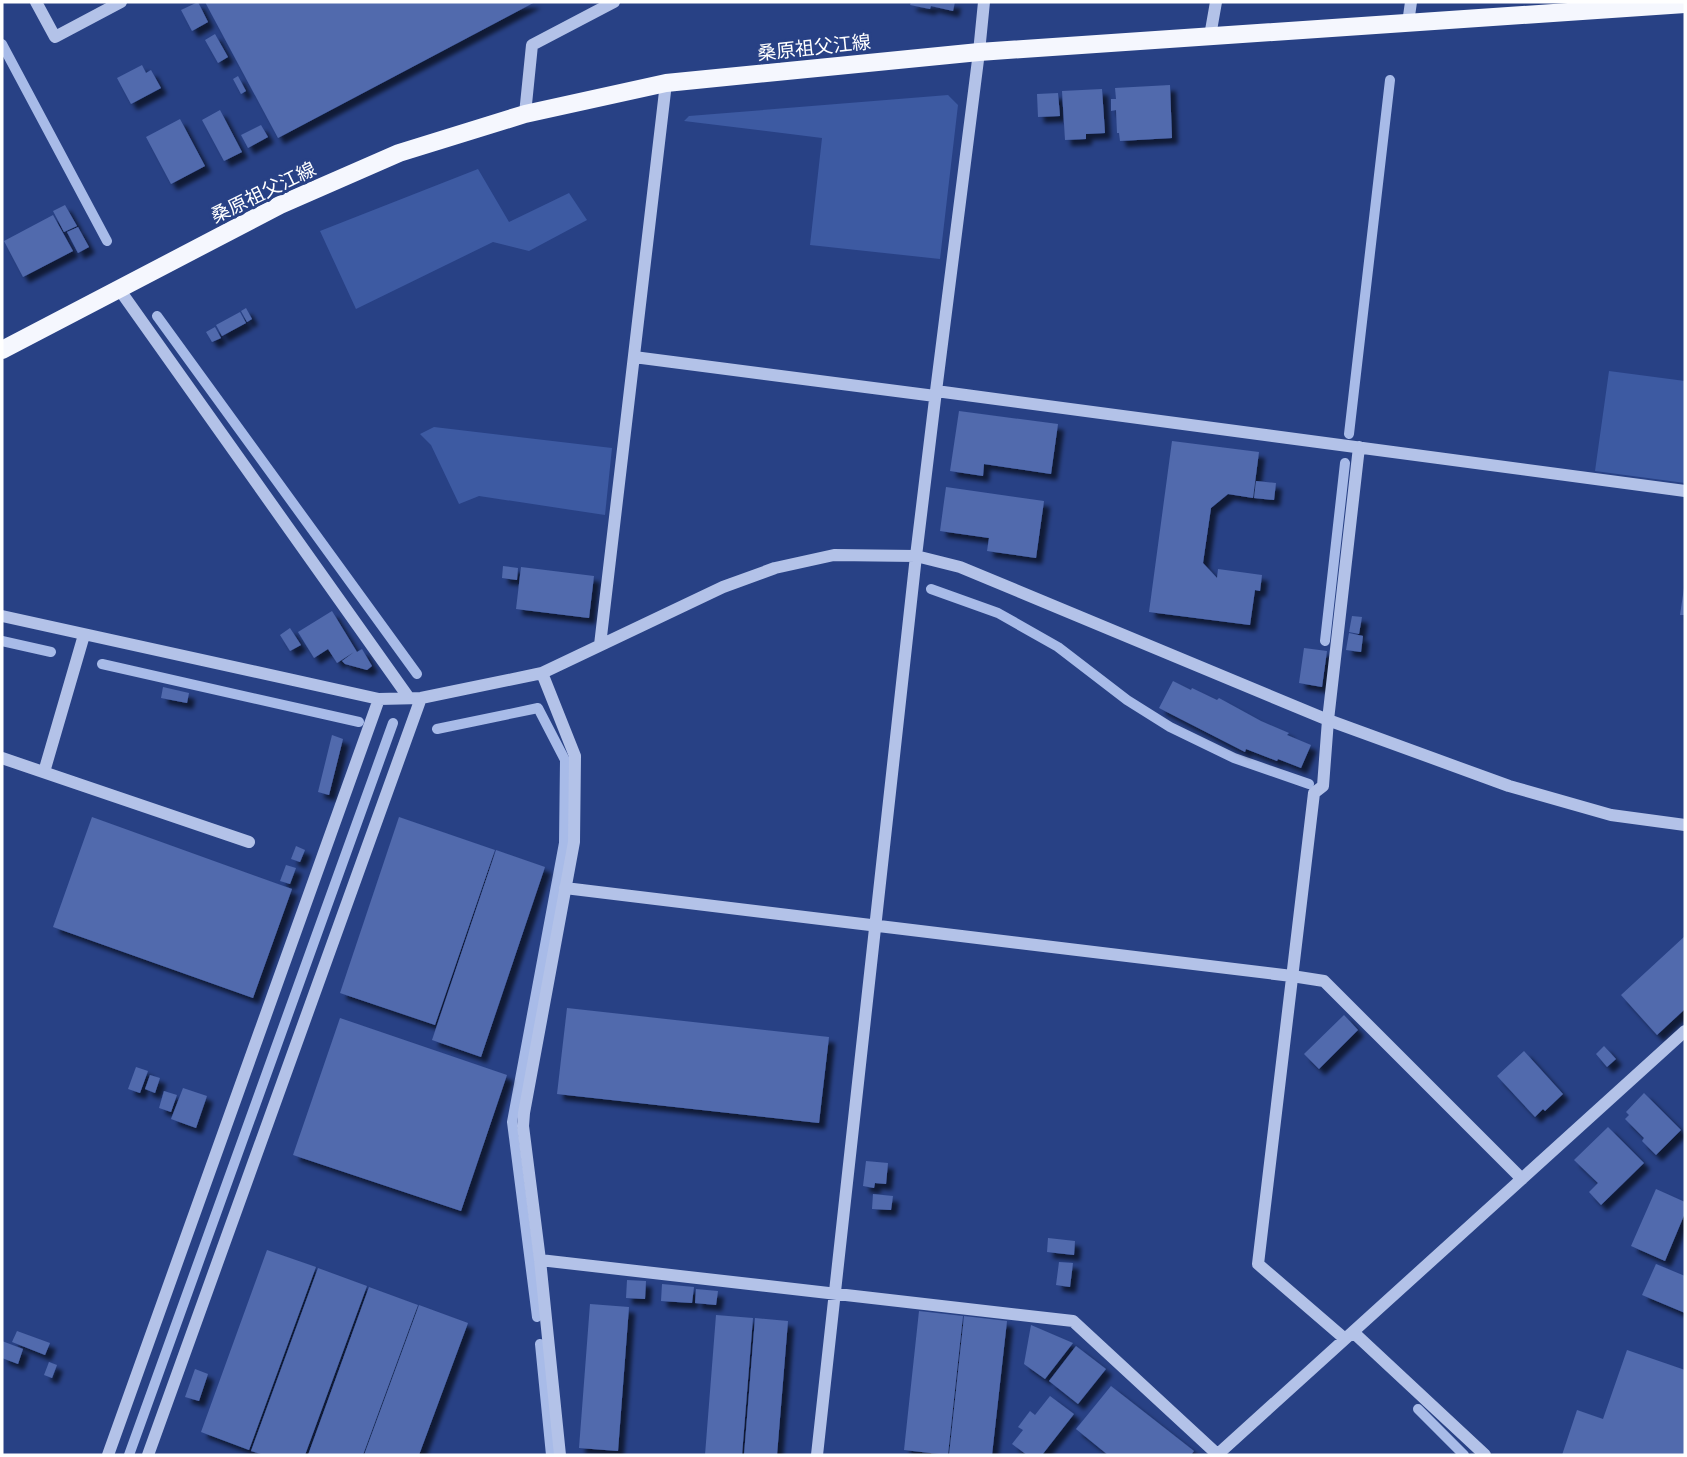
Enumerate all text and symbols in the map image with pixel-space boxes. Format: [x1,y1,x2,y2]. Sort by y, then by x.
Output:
street label: 桑原祖父江線 [756,31,872,65]
street label: 桑原祖父江線 [207,158,319,228]

